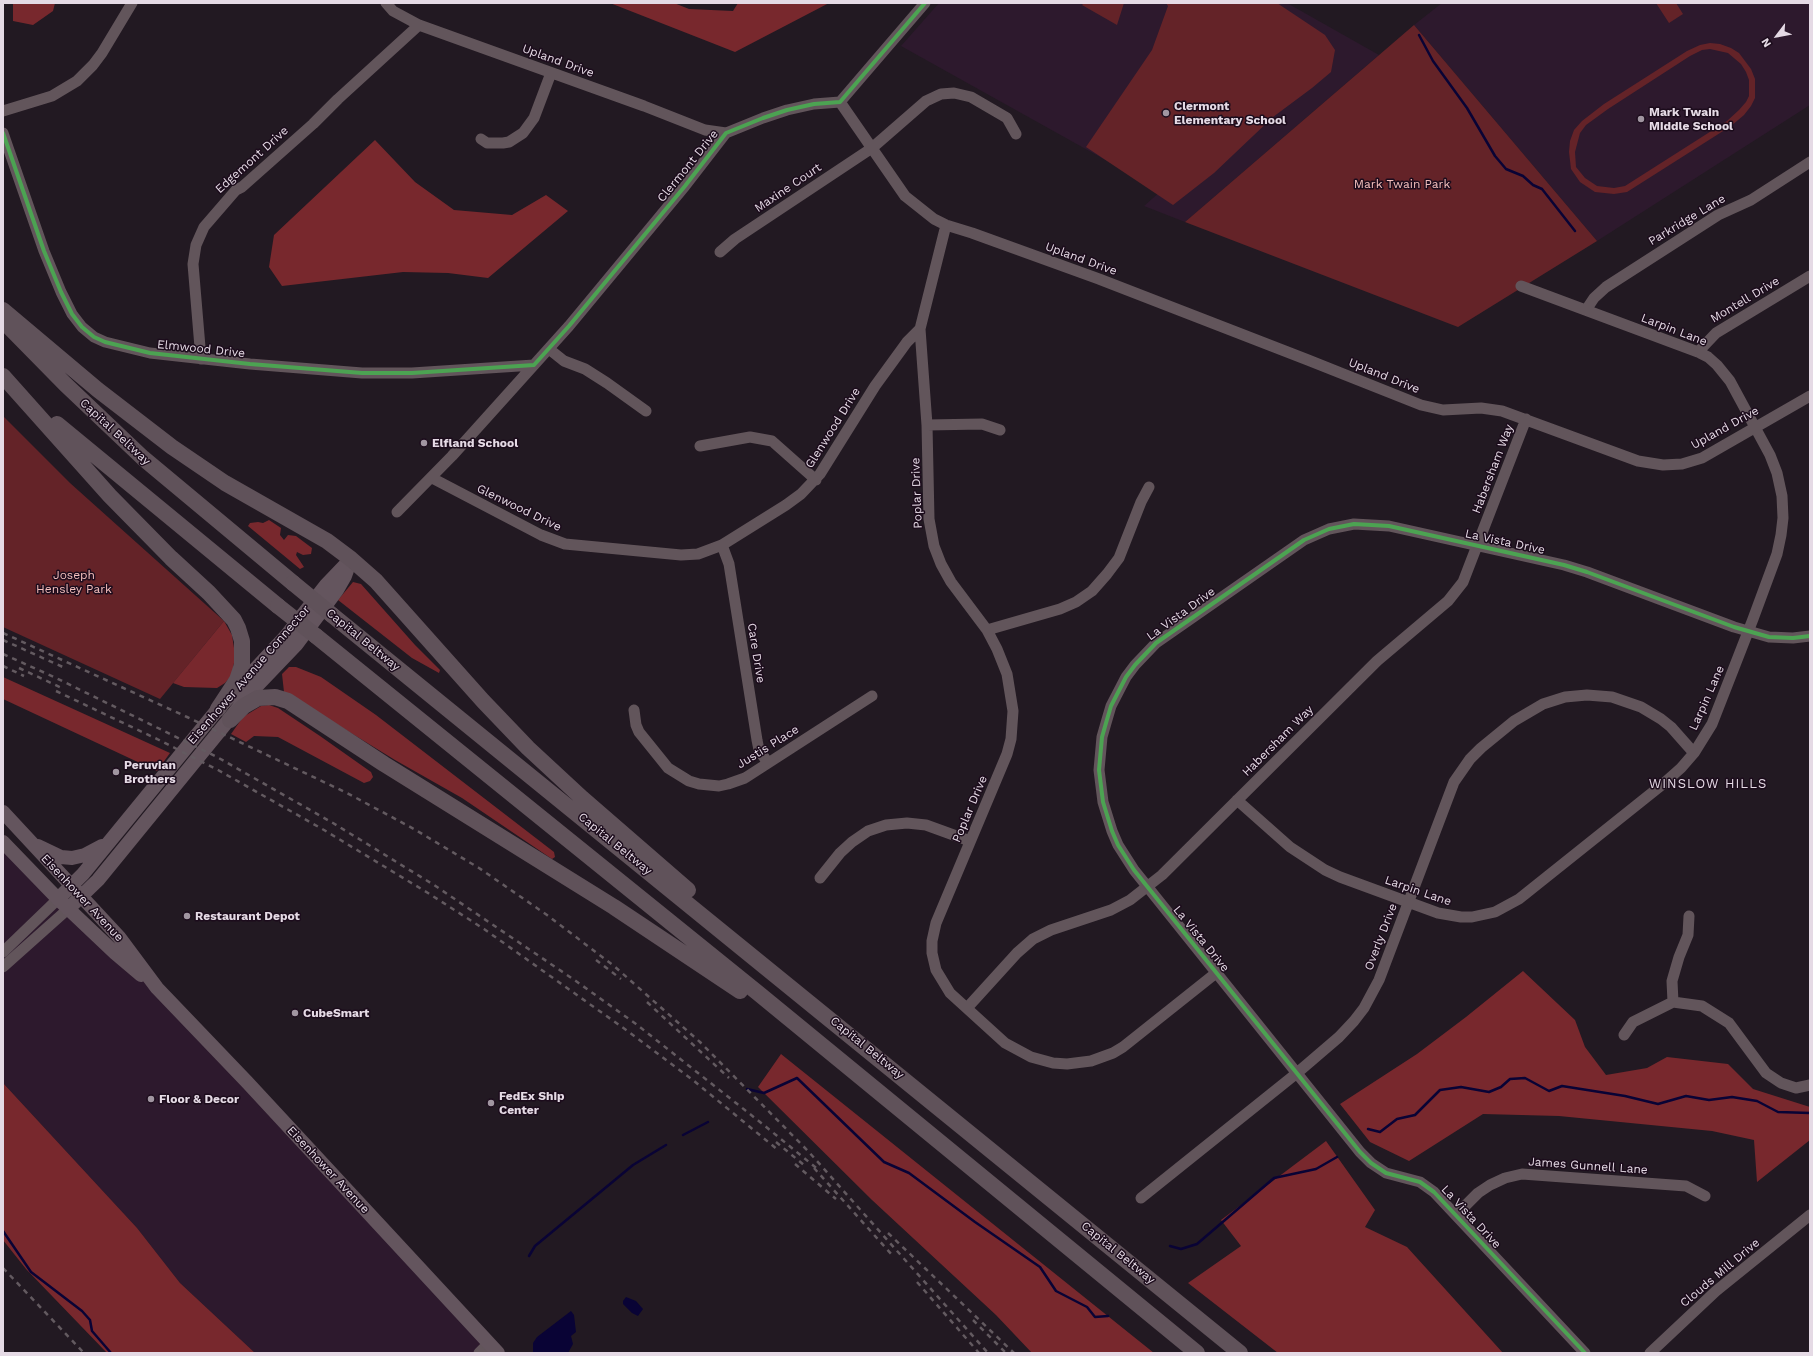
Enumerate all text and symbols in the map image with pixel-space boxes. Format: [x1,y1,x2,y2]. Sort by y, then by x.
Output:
north arrow [1757,16,1797,56]
text: N [1759,36,1774,50]
street label: Upland Drive [520,41,596,81]
place label: Clermont Elementary School [1174,99,1286,127]
place label: Mark Twain Middle School [1649,105,1733,133]
marker: Clermont Elementary School [1161,108,1171,118]
marker: Mark Twain Middle School [1636,114,1646,124]
street label: Edgemont Drive [213,123,291,197]
street label: Clermont Drive [655,127,721,205]
street label: Maxine Court [752,160,824,216]
park label: Mark Twain Park [1354,177,1450,191]
street label: Parkridge Lane [1646,191,1728,249]
street label: Upland Drive [1043,239,1119,279]
street label: Montell Drive [1708,274,1782,326]
street label: Larpin Lane [1639,311,1709,349]
street label: Elmwood Drive [156,337,246,361]
street label: Upland Drive [1346,355,1422,397]
street label: Glenwood Drive [802,385,864,471]
street label: Capital Beltway [77,396,153,468]
street label: Upland Drive [1689,403,1761,453]
street label: Habersham Way [1469,422,1517,516]
place label: Elfland School [432,436,518,450]
marker: Elfland School [419,438,429,448]
street label: Poplar Drive [909,457,925,529]
street label: Glenwood Drive [474,481,564,535]
street label: La Vista Drive [1464,527,1546,557]
park label: Joseph Hensley Park [36,568,112,596]
street label: La Vista Drive [1144,584,1218,644]
street label: Eisenhower Avenue Connector [185,603,313,747]
street label: Capital Beltway [323,606,403,674]
street label: Care Drive [744,622,768,684]
street label: Larpin Lane [1686,663,1728,733]
street label: Habersham Way [1240,703,1316,779]
street label: Justis Place [734,722,802,772]
place label: Peruvian Brothers [124,758,176,786]
marker: Peruvian Brothers [111,767,121,777]
street label: Poplar Drive [949,773,991,845]
district label: WINSLOW HILLS [1649,776,1767,792]
street label: Capital Beltway [575,810,655,878]
street label: Eisenhower Avenue [38,851,126,945]
street label: Larpin Lane [1383,873,1453,909]
street label: Overly Drive [1362,901,1400,973]
street label: La Vista Drive [1170,903,1232,975]
place label: Restaurant Depot [195,909,300,923]
marker: Restaurant Depot [182,911,192,921]
place label: CubeSmart [303,1006,369,1020]
marker: CubeSmart [290,1008,300,1018]
street label: Capital Beltway [827,1014,907,1082]
place label: FedEx Ship Center [499,1089,564,1117]
place label: Floor & Decor [159,1092,239,1106]
marker: Floor & Decor [146,1094,156,1104]
marker: FedEx Ship Center [486,1098,496,1108]
street label: Eisenhower Avenue [284,1123,372,1217]
street label: James Gunnell Lane [1528,1155,1648,1177]
street label: La Vista Drive [1438,1182,1504,1252]
street label: Capital Beltway [1078,1219,1158,1287]
street label: Clouds Mill Drive [1677,1236,1763,1310]

